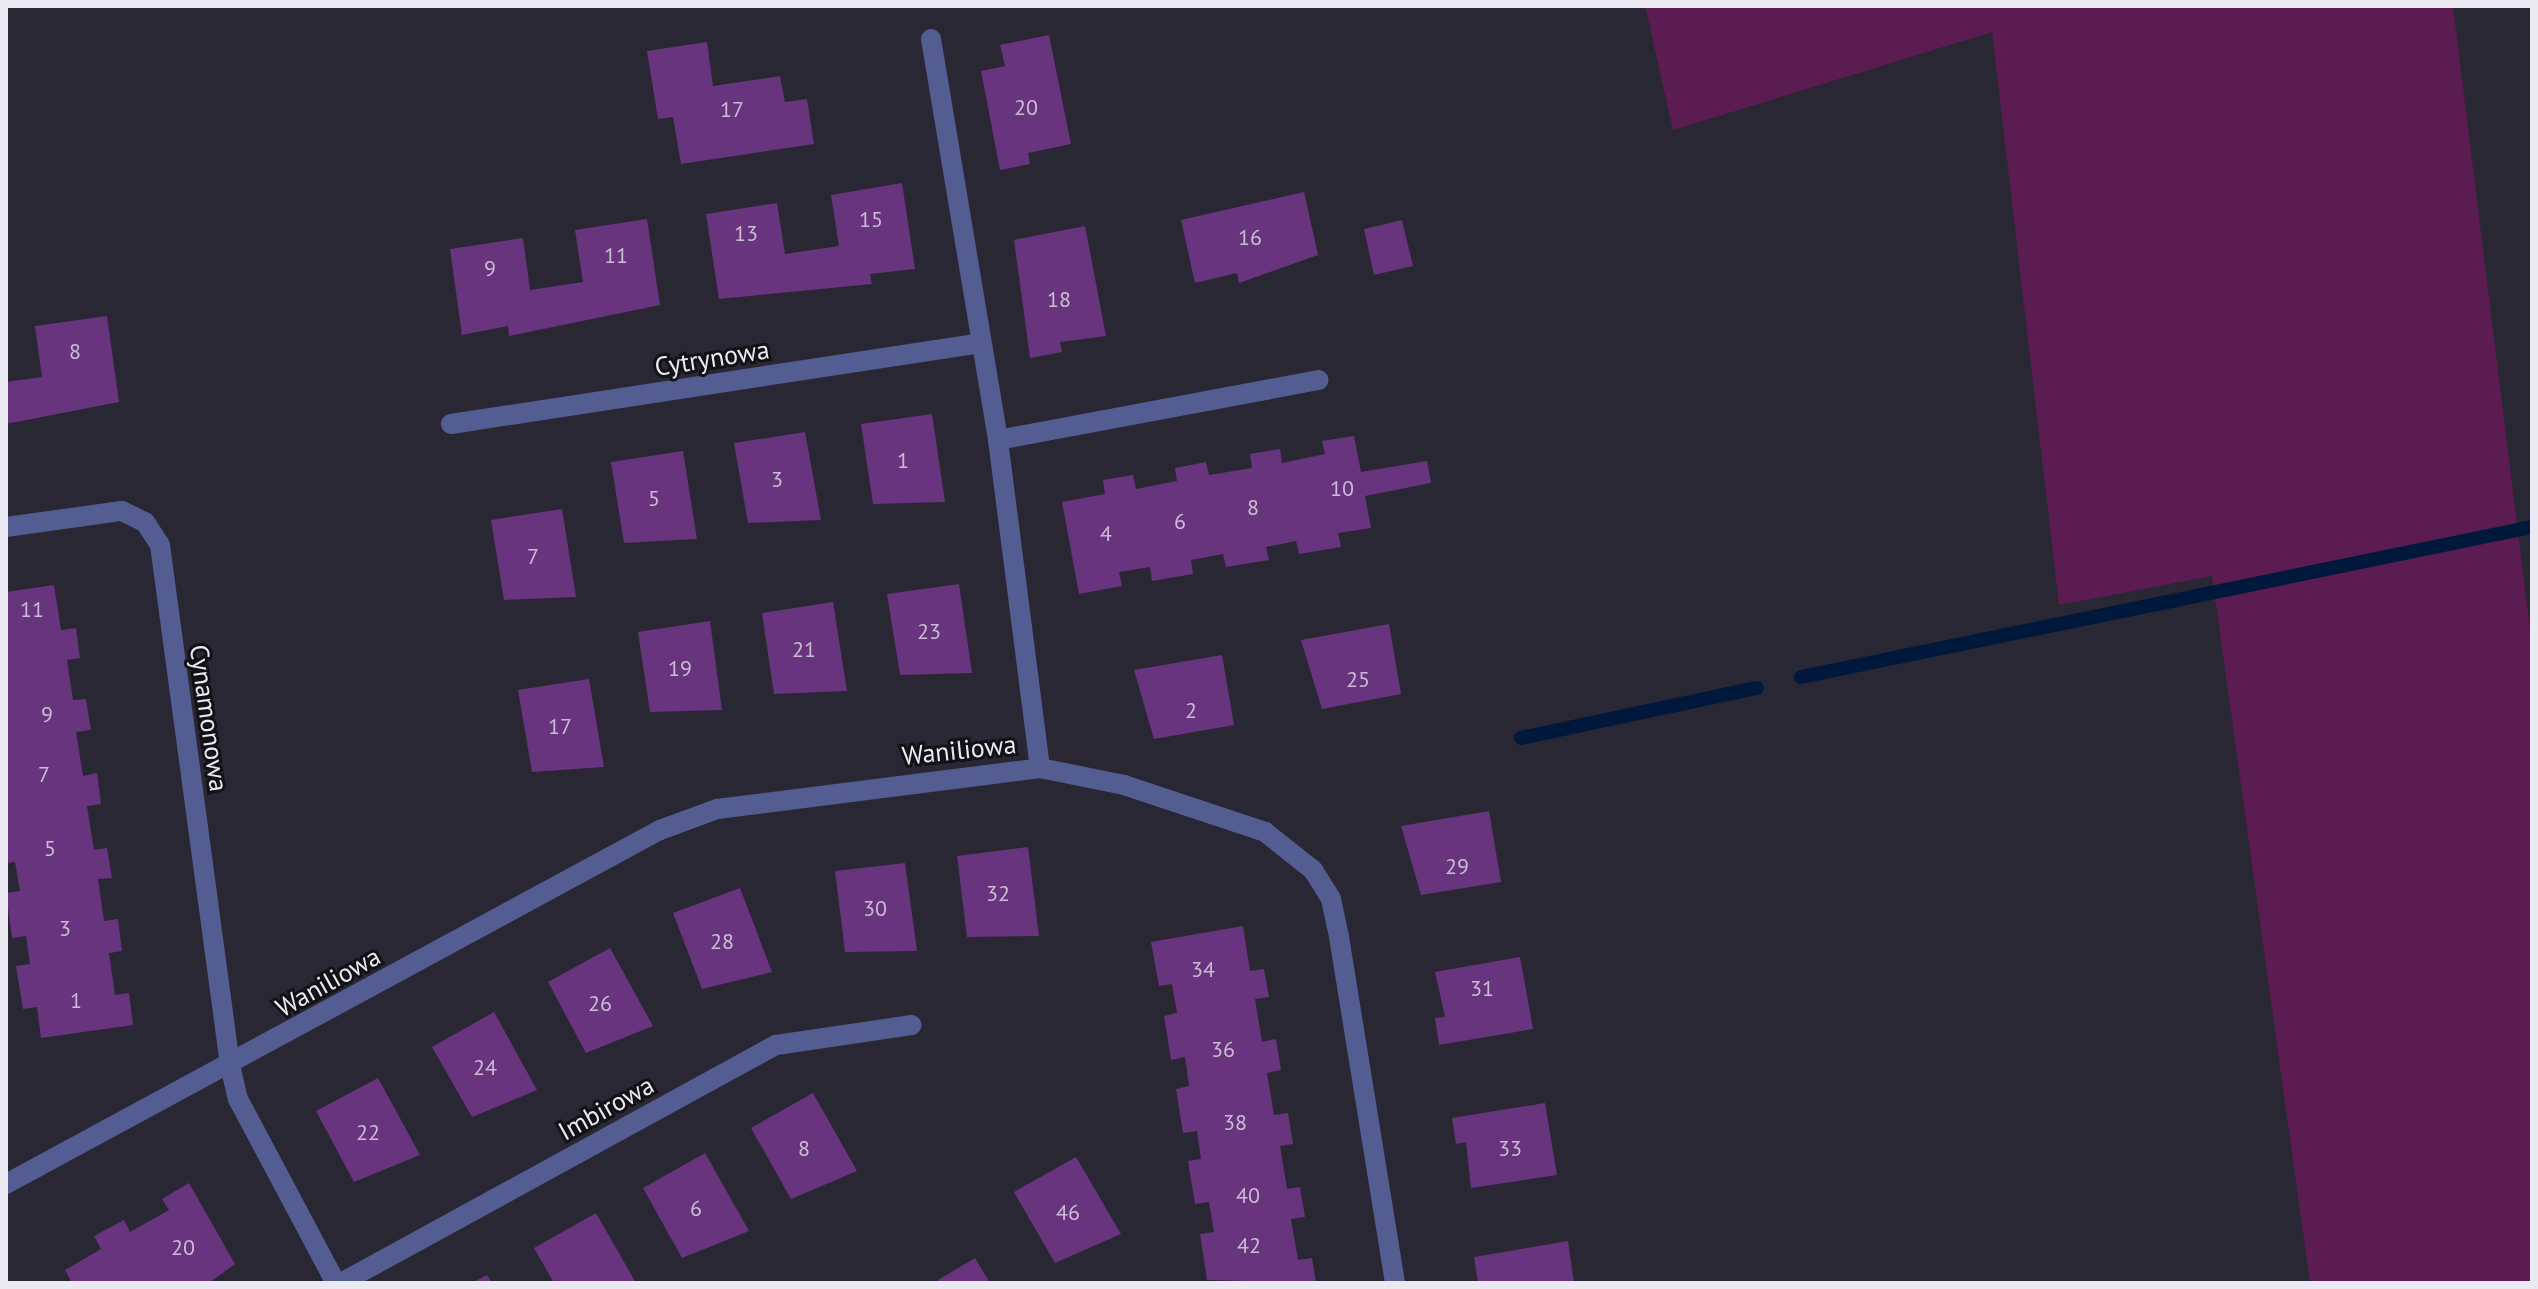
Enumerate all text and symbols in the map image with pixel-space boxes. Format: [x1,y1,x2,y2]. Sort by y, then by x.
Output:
house number: 20 [1014,95,1038,121]
house number: 17 [720,97,744,123]
house number: 15 [859,207,883,233]
house number: 13 [734,221,758,247]
house number: 16 [1238,225,1262,251]
house number: 11 [604,243,628,269]
house number: 9 [484,256,496,282]
house number: 18 [1047,287,1071,313]
street label: Cytrynowa [653,334,771,382]
house number: 8 [69,339,81,365]
house number: 1 [897,448,909,474]
house number: 3 [771,467,783,493]
house number: 10 [1330,476,1354,502]
house number: 5 [648,486,660,512]
house number: 8 [1247,495,1259,521]
house number: 6 [1174,509,1186,535]
house number: 4 [1100,521,1112,547]
house number: 7 [527,544,539,570]
house number: 11 [20,597,44,623]
house number: 23 [917,619,941,645]
house number: 21 [792,637,816,663]
street label: Cynamonowa [183,643,235,793]
house number: 19 [668,656,692,682]
house number: 25 [1346,667,1370,693]
house number: 2 [1185,698,1197,724]
house number: 9 [41,702,53,728]
house number: 17 [548,714,572,740]
street label: Waniliowa [900,728,1018,772]
house number: 7 [38,762,50,788]
house number: 5 [44,836,56,862]
house number: 29 [1445,854,1469,880]
house number: 32 [986,881,1010,907]
house number: 30 [863,896,887,922]
house number: 3 [59,916,71,942]
house number: 28 [710,929,734,955]
street label: Waniliowa [270,941,386,1023]
house number: 34 [1191,957,1215,983]
house number: 31 [1470,976,1494,1002]
house number: 1 [70,988,82,1014]
house number: 26 [588,991,612,1017]
house number: 36 [1211,1037,1235,1063]
house number: 24 [473,1055,497,1081]
street label: Imbirowa [553,1069,659,1147]
house number: 38 [1223,1110,1247,1136]
house number: 22 [356,1120,380,1146]
house number: 8 [798,1136,810,1162]
house number: 33 [1498,1136,1522,1162]
house number: 40 [1236,1183,1260,1209]
house number: 6 [690,1196,702,1222]
house number: 46 [1056,1200,1080,1226]
house number: 42 [1237,1233,1261,1259]
house number: 20 [171,1235,195,1261]

